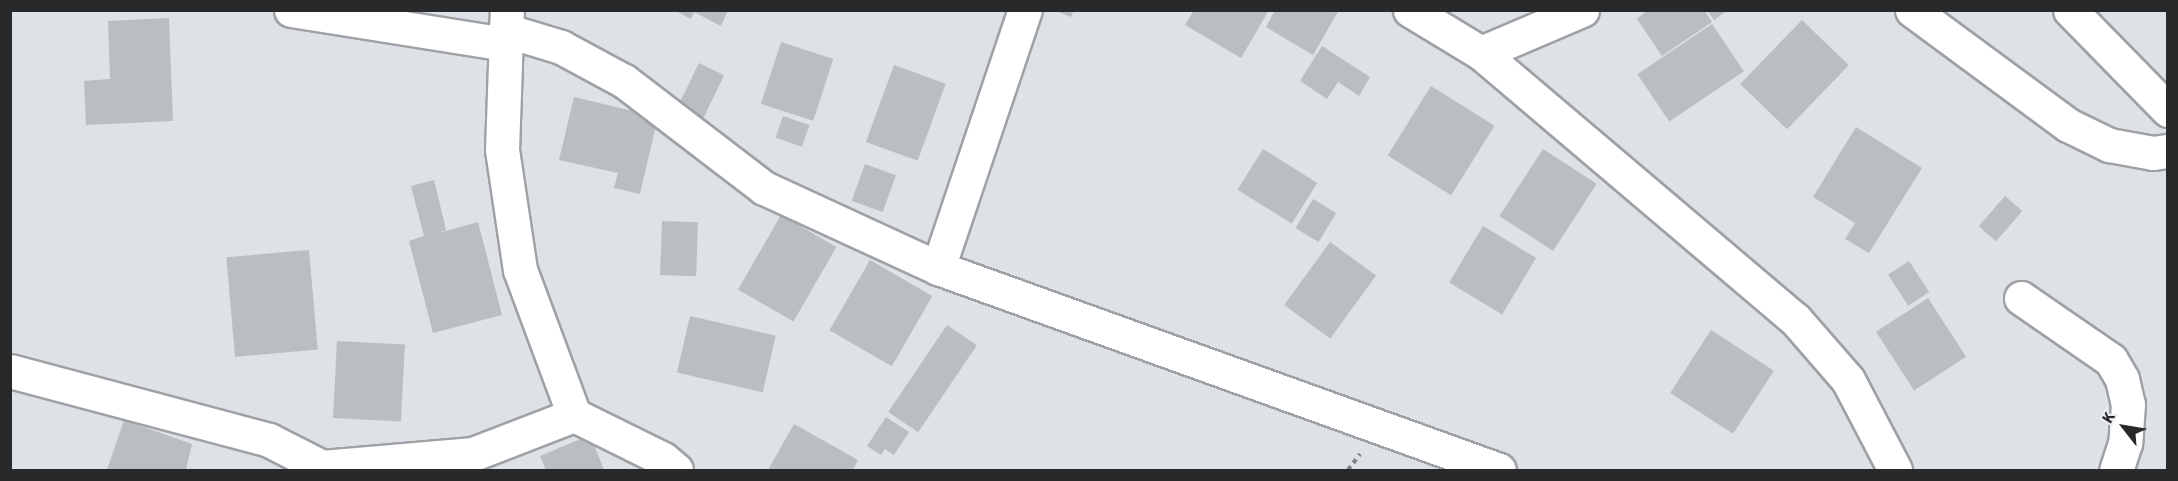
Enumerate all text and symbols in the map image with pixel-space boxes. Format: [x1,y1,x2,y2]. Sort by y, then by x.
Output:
north arrow [2094,397,2154,457]
text: K [2097,408,2121,428]

